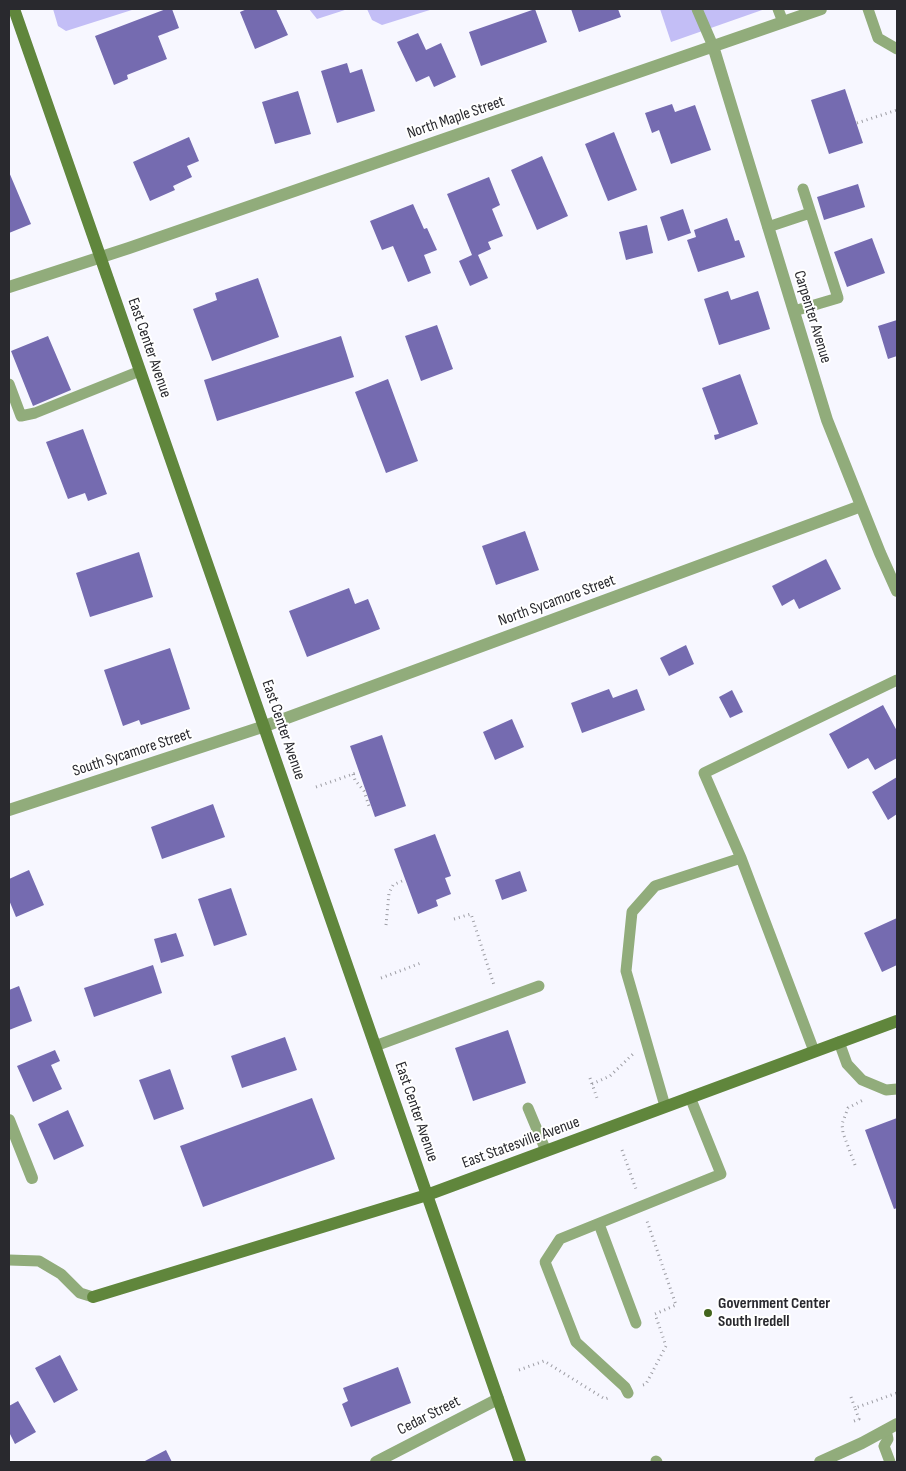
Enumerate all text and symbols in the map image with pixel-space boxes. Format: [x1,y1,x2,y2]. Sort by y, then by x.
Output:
street label: North Maple Street [405,92,507,144]
street label: Carpenter Avenue [789,268,835,366]
street label: East Center Avenue [123,296,175,400]
street label: North Sycamore Street [496,571,618,631]
street label: East Center Avenue [257,678,309,782]
street label: South Sycamore Street [70,725,194,781]
street label: East Center Avenue [390,1060,442,1164]
street label: East Statesville Avenue [460,1113,582,1173]
place label: Government Center South Iredell [718,1294,830,1332]
marker: Government Center South Iredell [702,1307,714,1319]
street label: Cedar Street [394,1392,464,1440]

